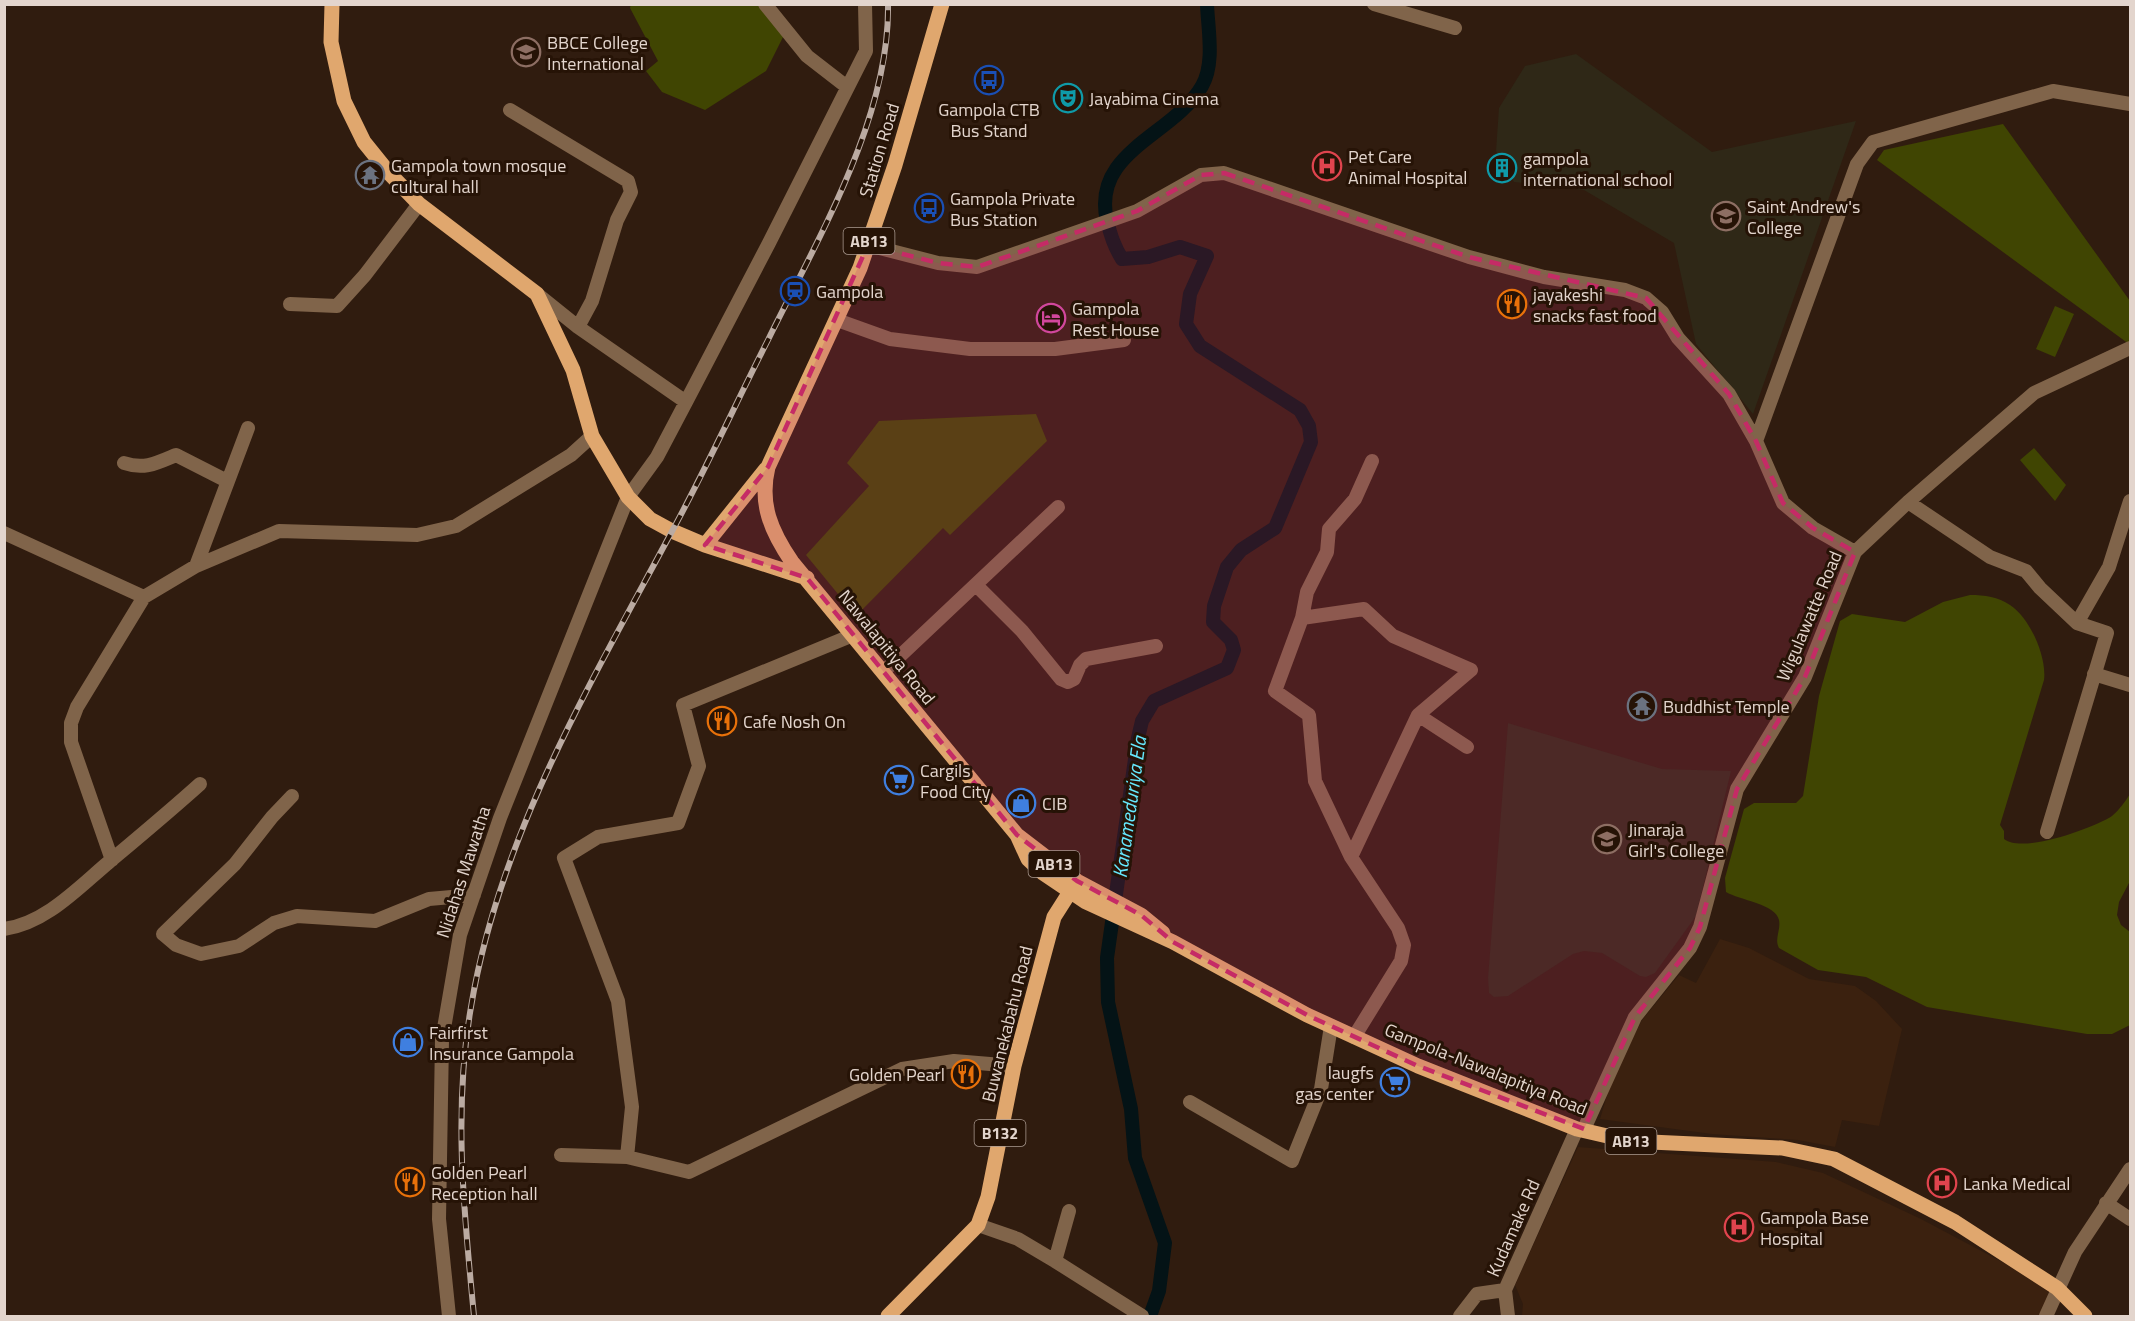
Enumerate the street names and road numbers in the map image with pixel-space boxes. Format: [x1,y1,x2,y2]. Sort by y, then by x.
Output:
street label: Station Road [852,100,906,200]
road number: AB13 [844,228,894,254]
street label: Wigulawatte Road [1769,547,1849,685]
street label: Nawalapitiya Road [832,584,942,710]
street label: Nidahas Mawatha [429,802,497,942]
road number: AB13 [1028,851,1080,877]
street label: Buwanekabahu Road [975,943,1039,1105]
street label: Gampola-Nawalapitiya Road [1381,1016,1591,1122]
road number: B132 [974,1120,1026,1146]
road number: AB13 [1606,1128,1656,1154]
street label: Kudamake Rd [1480,1175,1546,1281]

